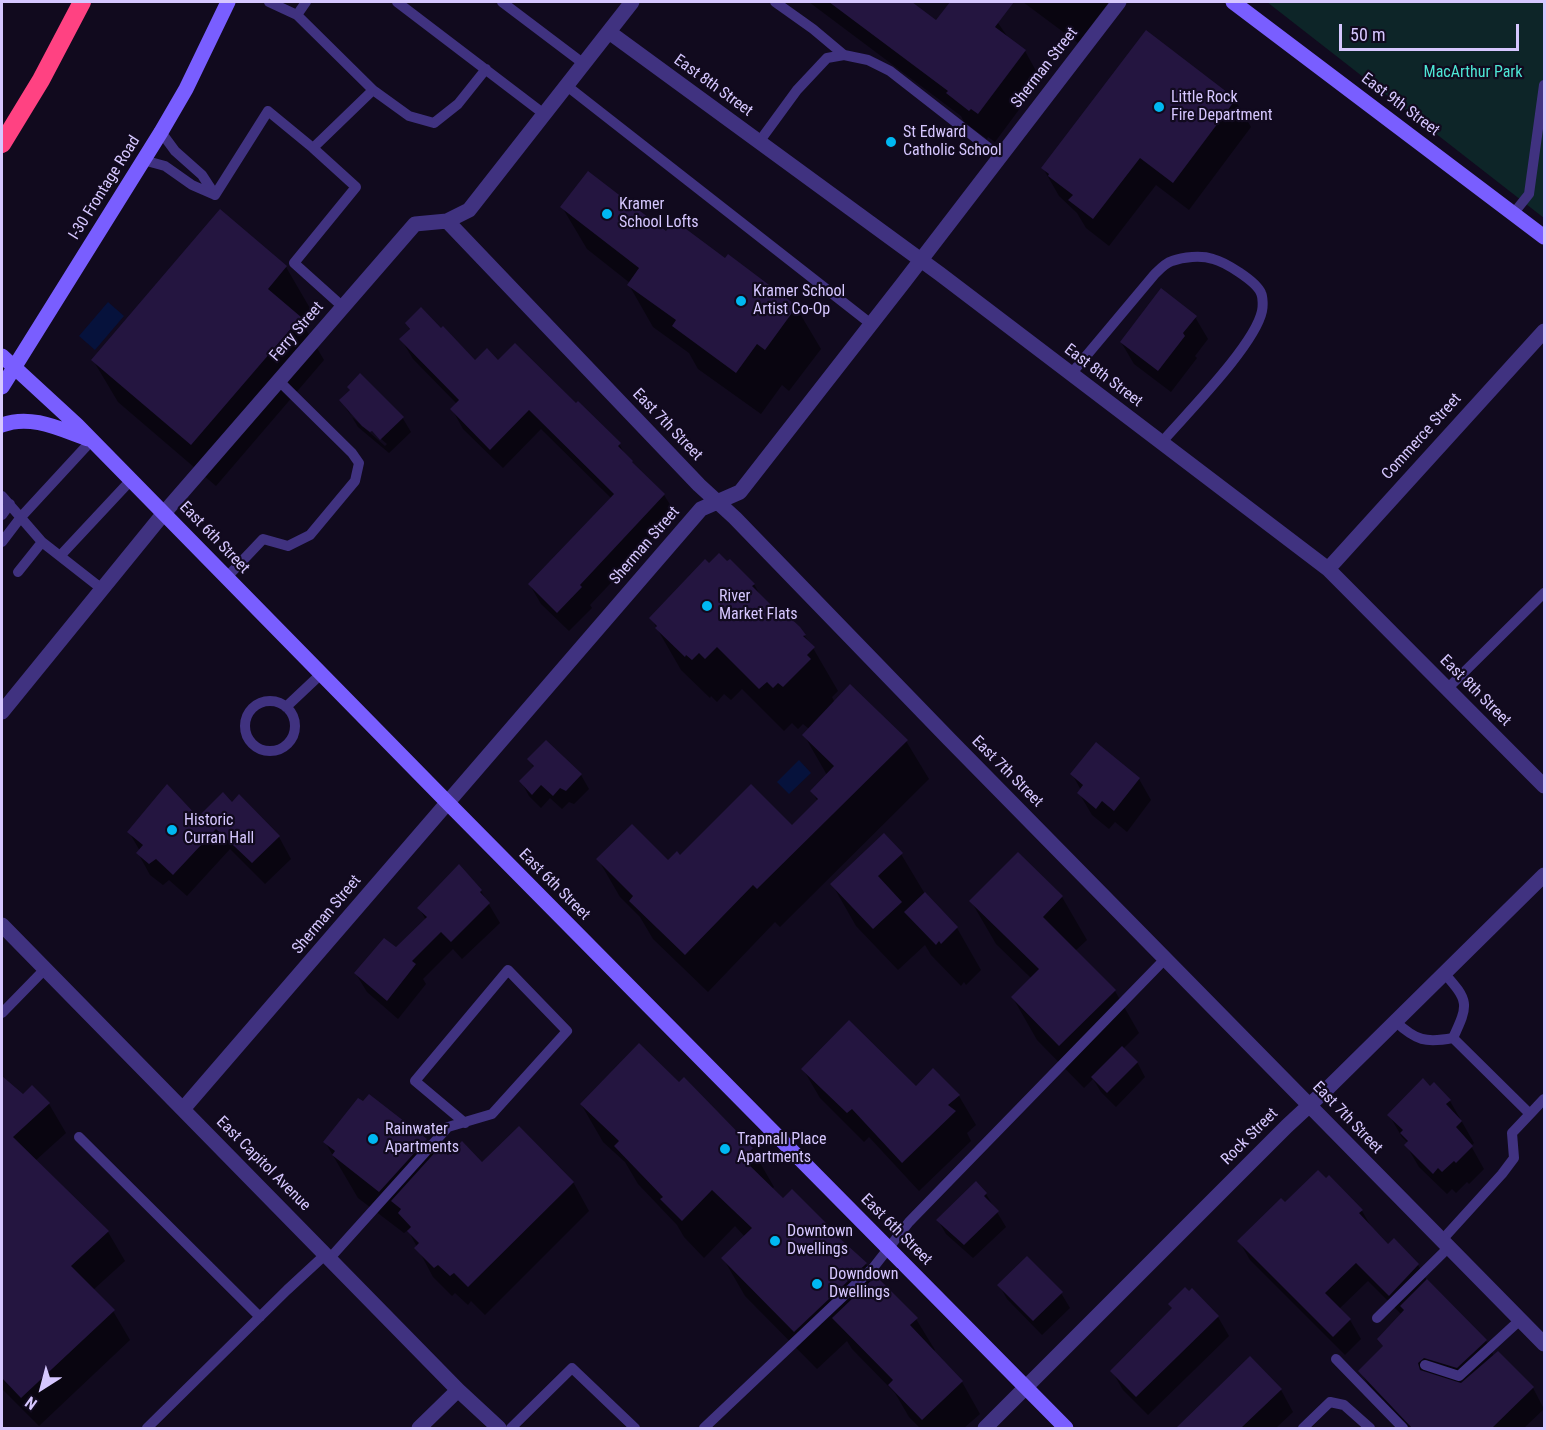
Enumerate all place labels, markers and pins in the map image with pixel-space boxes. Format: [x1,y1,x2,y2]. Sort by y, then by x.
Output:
place label: Little Rock Fire Department [1171,88,1272,126]
marker: Little Rock Fire Department [1152,100,1166,114]
place label: St Edward Catholic School [903,123,1002,161]
marker: St Edward Catholic School [884,135,898,149]
place label: Kramer School Lofts [619,195,699,233]
marker: Kramer School Lofts [600,207,614,221]
place label: Kramer School Artist Co-Op [753,282,845,320]
marker: Kramer School Artist Co-Op [734,294,748,308]
place label: River Market Flats [719,587,798,625]
marker: River Market Flats [700,599,714,613]
place label: Historic Curran Hall [184,811,254,849]
marker: Historic Curran Hall [165,823,179,837]
place label: Rainwater Apartments [385,1120,459,1158]
place label: Trapnall Place Apartments [737,1130,826,1168]
marker: Rainwater Apartments [366,1132,380,1146]
marker: Trapnall Place Apartments [718,1142,732,1156]
place label: Downtown Dwellings [787,1222,853,1260]
marker: Downtown Dwellings [768,1234,782,1248]
place label: Downdown Dwellings [829,1265,898,1303]
marker: Downdown Dwellings [810,1277,824,1291]

